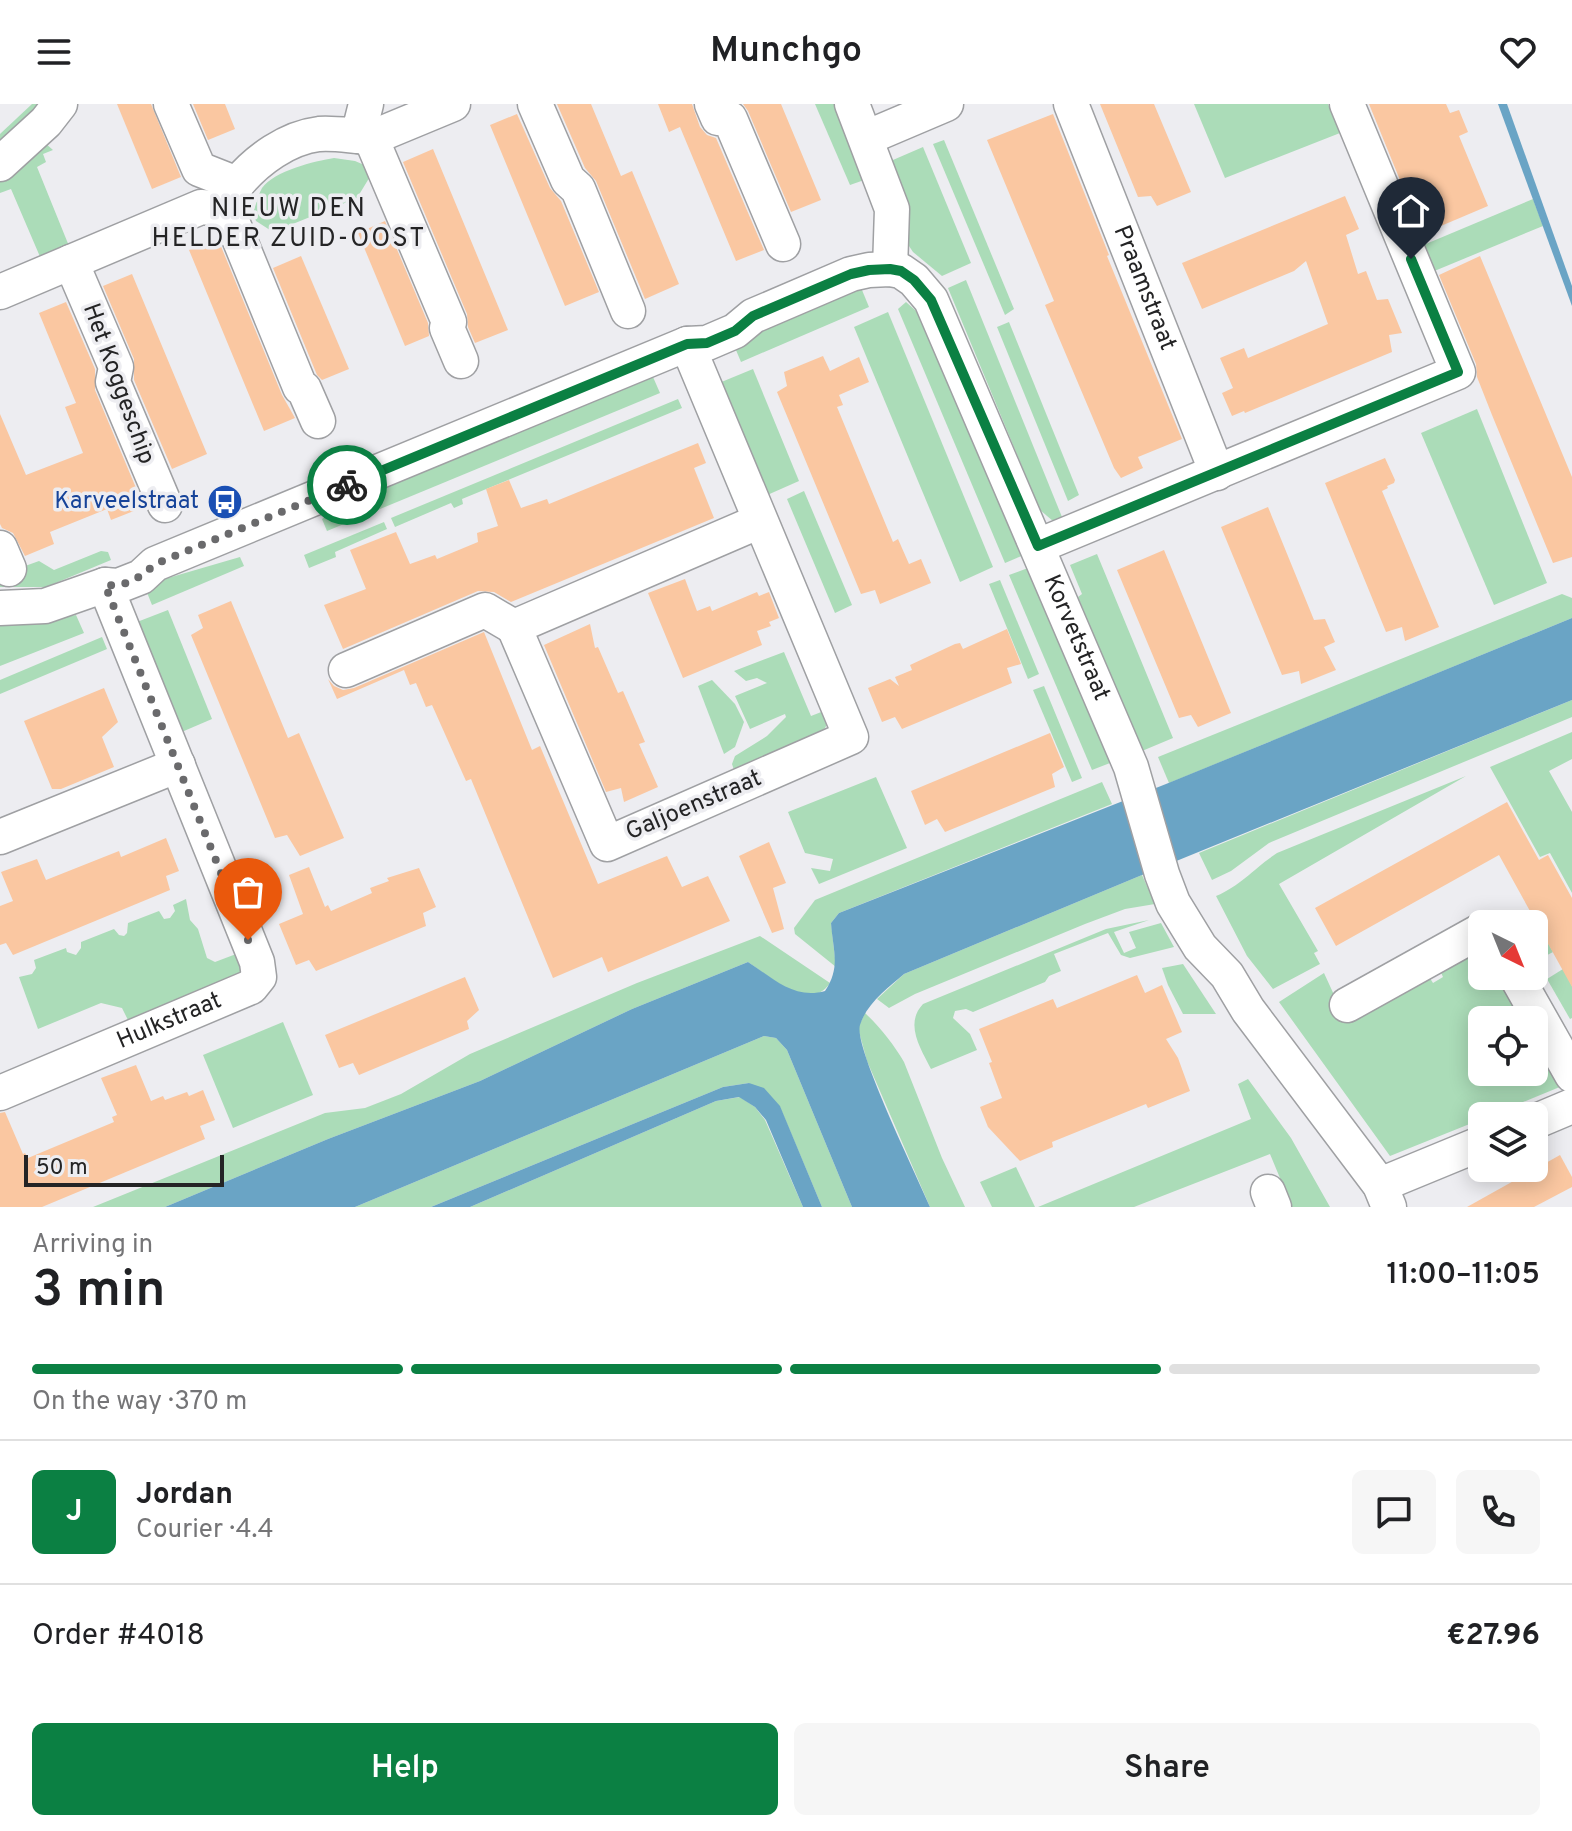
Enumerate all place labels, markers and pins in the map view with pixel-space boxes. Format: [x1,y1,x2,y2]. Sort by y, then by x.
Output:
pin [1377,177,1445,259]
bus stop icon: Karveelstraat [206,483,244,521]
place label: Karveelstraat [54,487,199,517]
pin [214,858,282,940]

